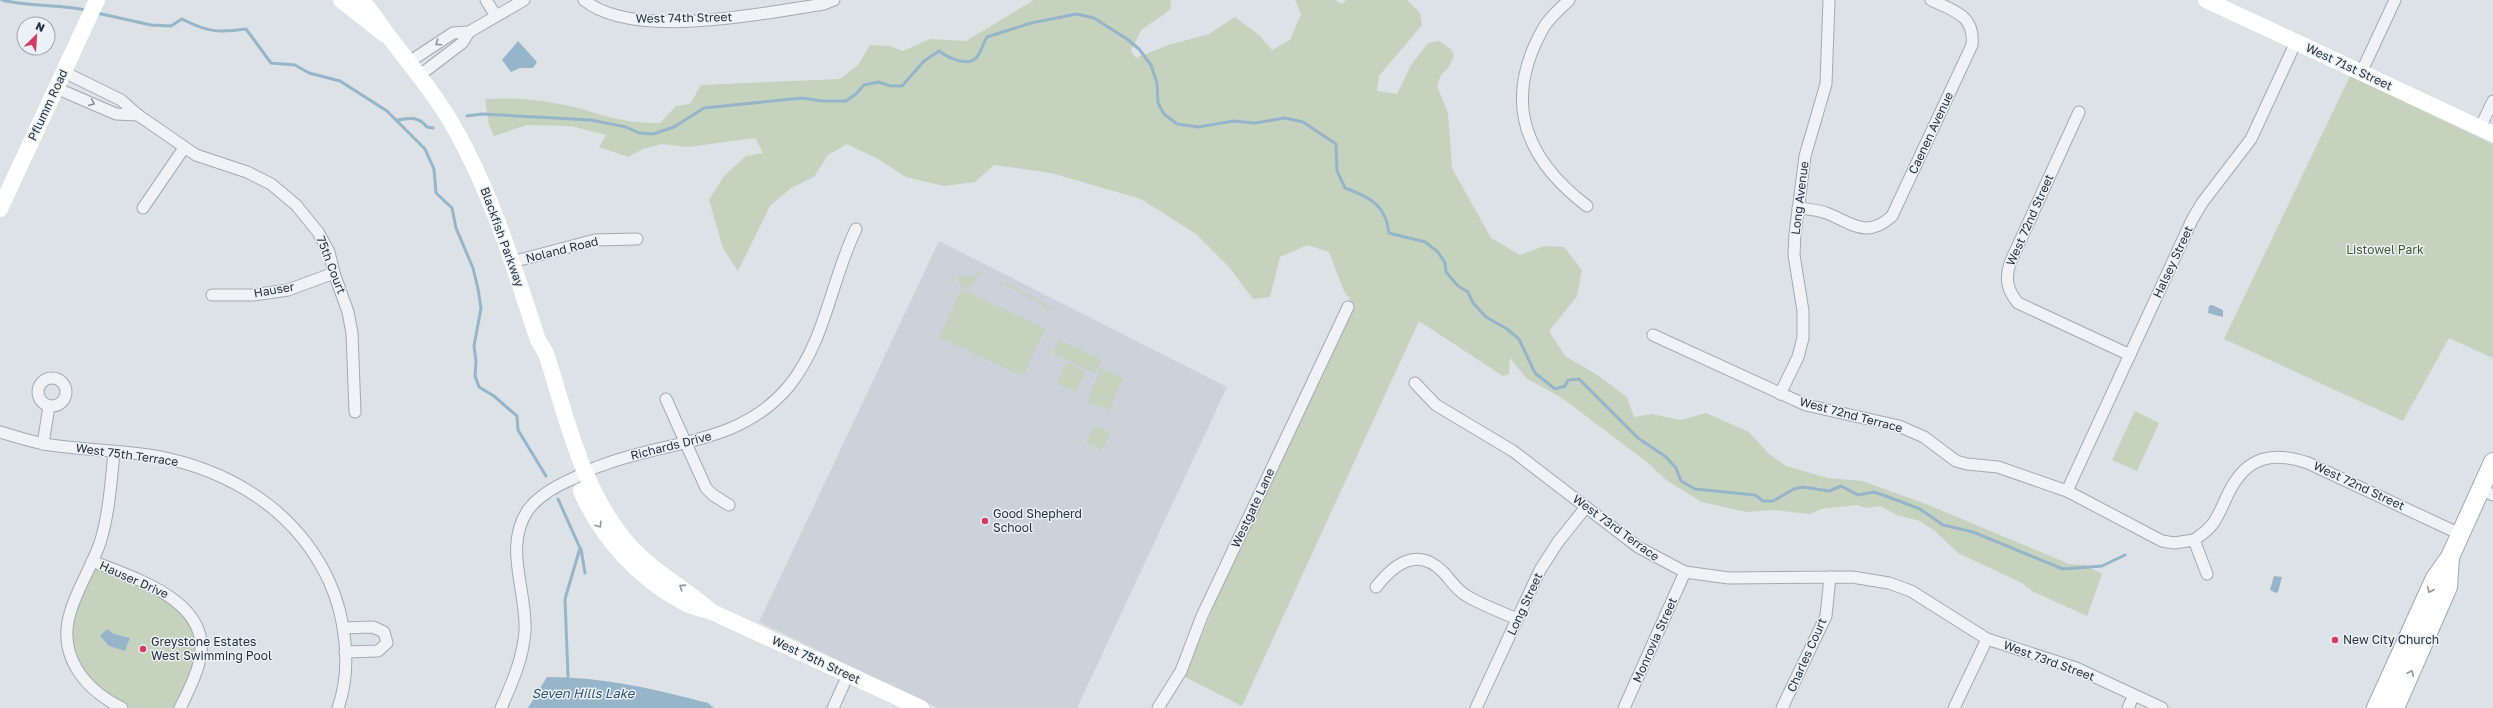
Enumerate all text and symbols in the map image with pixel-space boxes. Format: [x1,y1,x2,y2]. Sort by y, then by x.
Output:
street label: West 74th Street [636,9,733,26]
north arrow [16,16,56,56]
text: N [34,19,47,34]
one-way arrow [435,38,442,46]
street label: West 71st Street [2303,40,2395,93]
street label: Pflumm Road [24,67,71,143]
street label: Caenen Avenue [1905,89,1956,176]
one-way arrow [88,98,95,106]
street label: Long Avenue [1788,160,1811,236]
street label: West 72nd Street [2003,171,2057,268]
street label: Blackfish Parkway [477,185,528,289]
street label: Halsey Street [2149,223,2196,300]
street label: Noland Road [524,233,600,266]
street label: 75th Court [314,234,349,296]
park label: Listowel Park [2346,242,2424,257]
street label: Hauser [252,278,296,300]
street label: West 72nd Terrace [1798,394,1904,435]
street label: Richards Drive [629,428,713,463]
street label: West 75th Terrace [75,440,179,469]
street label: West 72nd Street [2311,458,2407,513]
street label: Westgate Lane [1228,466,1278,550]
street label: West 73rd Terrace [1570,491,1663,564]
place label: Good Shepherd School [993,506,1082,535]
marker: Good Shepherd School [980,516,990,526]
one-way arrow [594,521,602,528]
street label: Hauser Drive [97,558,171,601]
street label: Long Street [1504,570,1546,637]
one-way arrow [679,584,686,592]
one-way arrow [2427,585,2435,593]
street label: Monrovia Street [1629,595,1680,685]
street label: Charles Court [1784,615,1830,694]
street label: West 75th Street [769,632,863,687]
place label: New City Church [2343,632,2439,647]
place label: Greystone Estates West Swimming Pool [151,634,272,663]
marker: New City Church [2330,635,2340,645]
street label: West 73rd Street [2001,637,2097,684]
marker: Greystone Estates West Swimming Pool [138,644,148,654]
one-way arrow [2406,669,2414,677]
water label: Seven Hills Lake [532,685,636,701]

